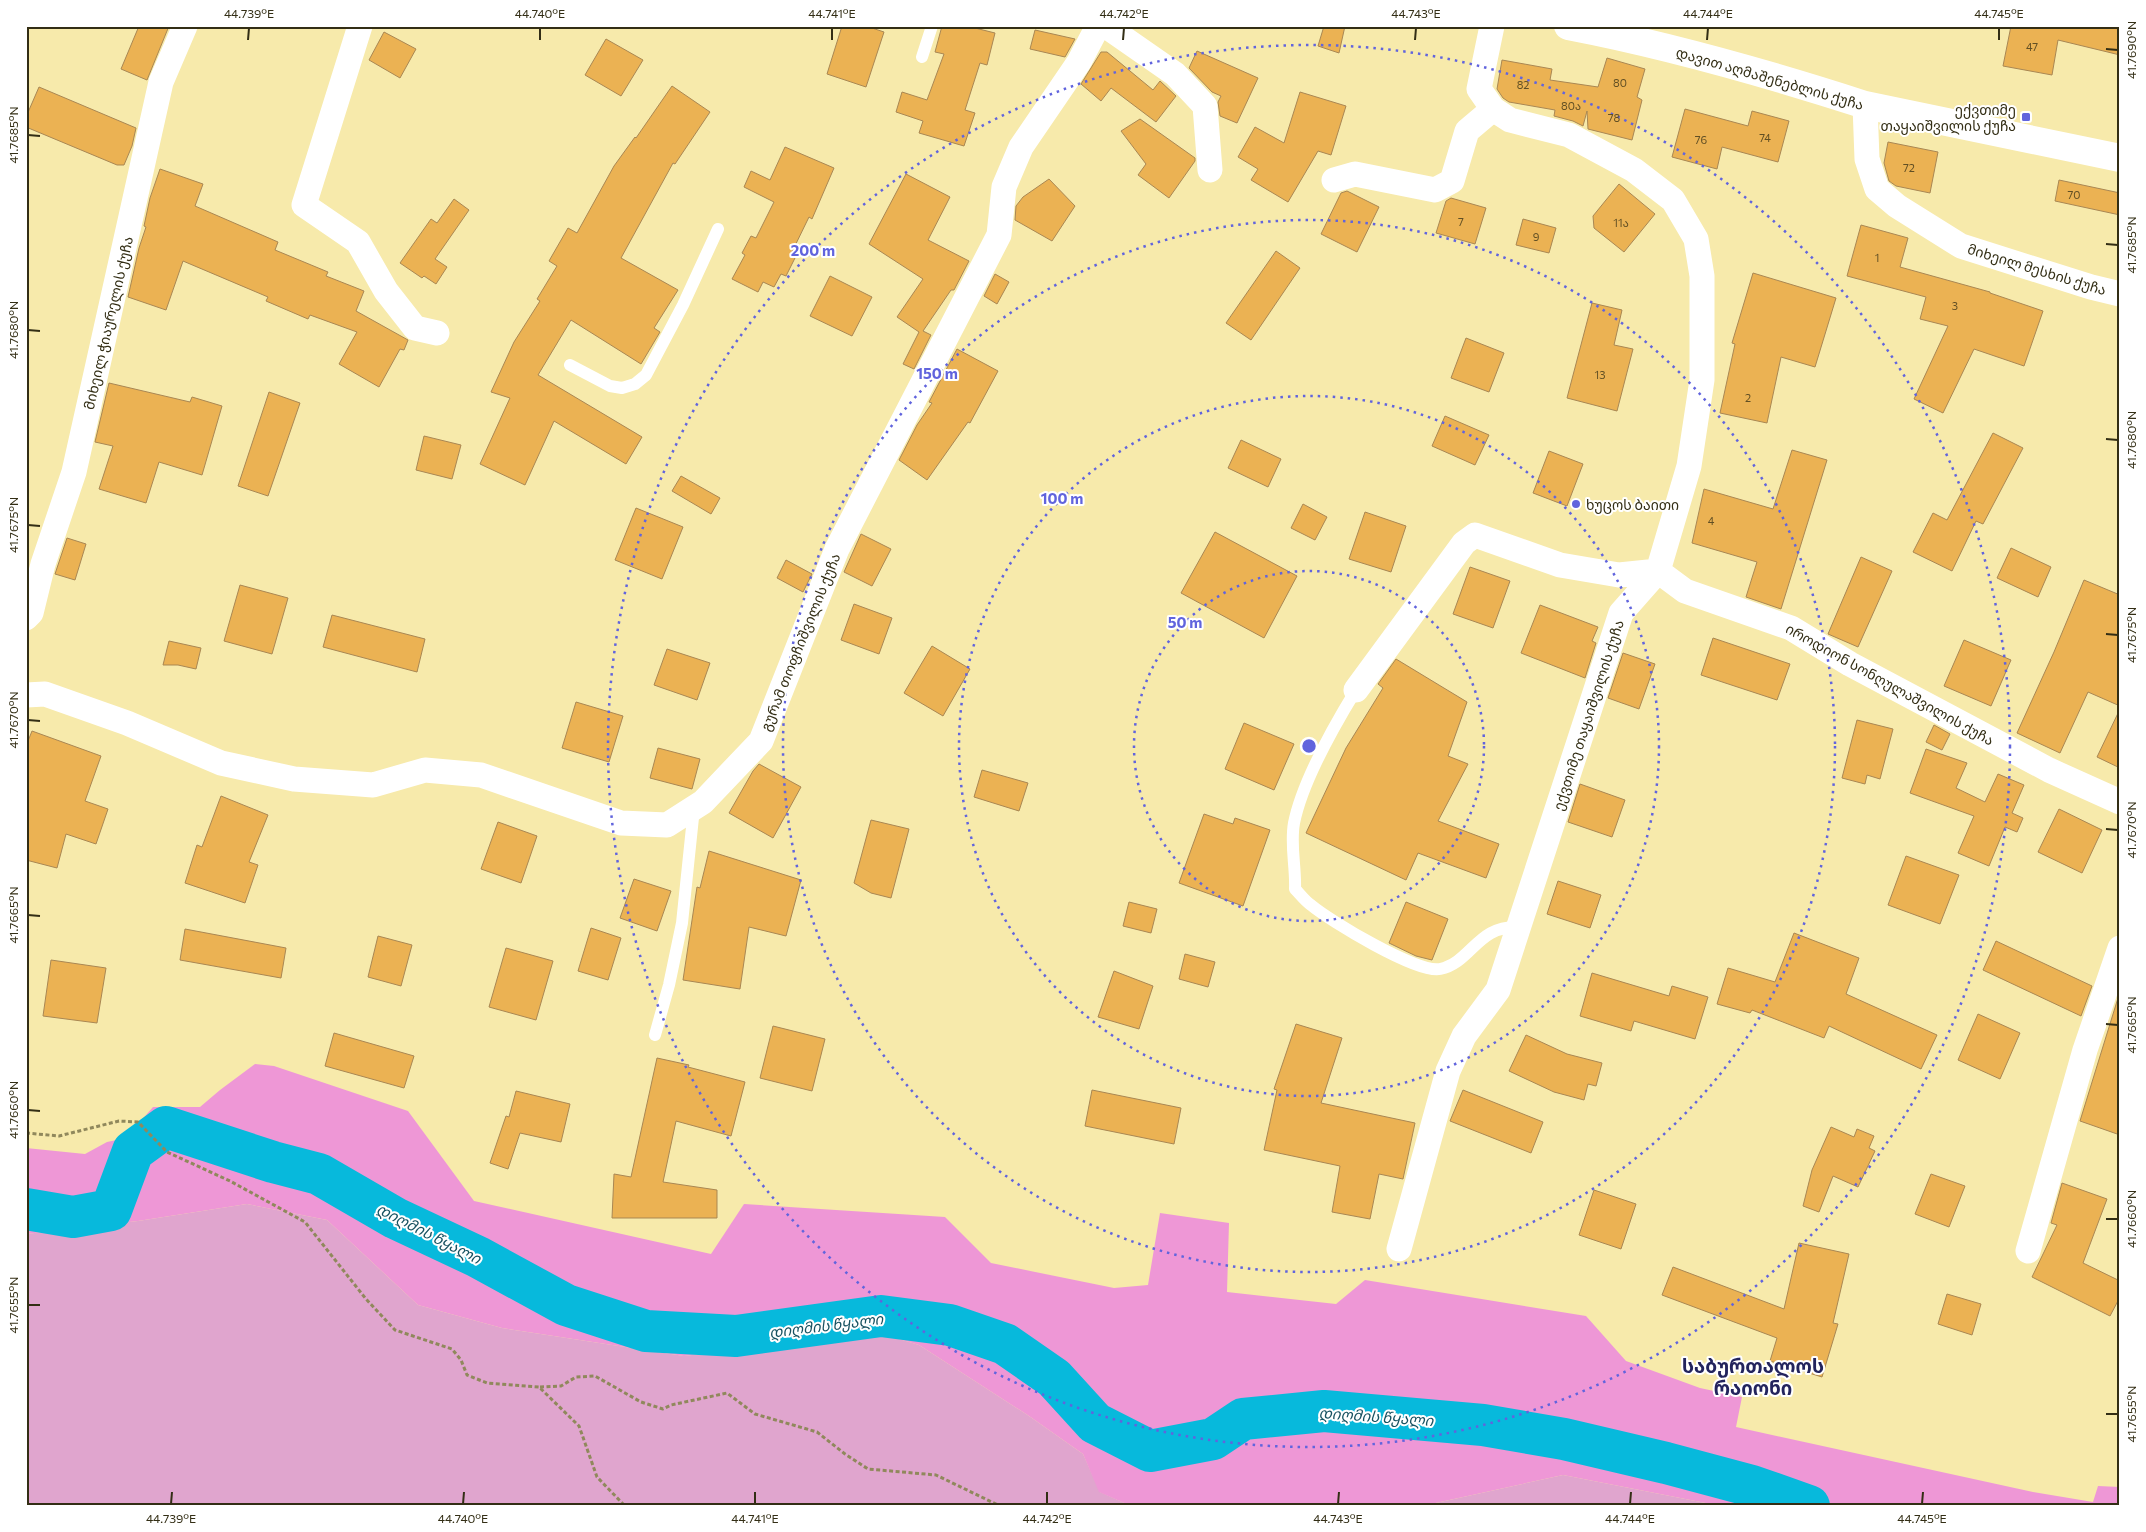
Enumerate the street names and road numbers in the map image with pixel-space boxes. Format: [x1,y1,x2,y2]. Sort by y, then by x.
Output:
street label: დავით აღმაშენებლის ქუჩა [1674,43,1866,114]
street label: მიხეილ ჭიაურელის ქუჩა [80,235,137,412]
street label: მიხეილ მესხის ქუჩა [1965,240,2108,299]
street label: გურამ თოფჩიშვილის ქუჩა [756,551,844,734]
street label: ექვთიმე თაყაიშვილის ქუჩა [1549,618,1628,813]
street label: იროდიონ სონღულაშვილის ქუჩა [1782,620,1997,749]

